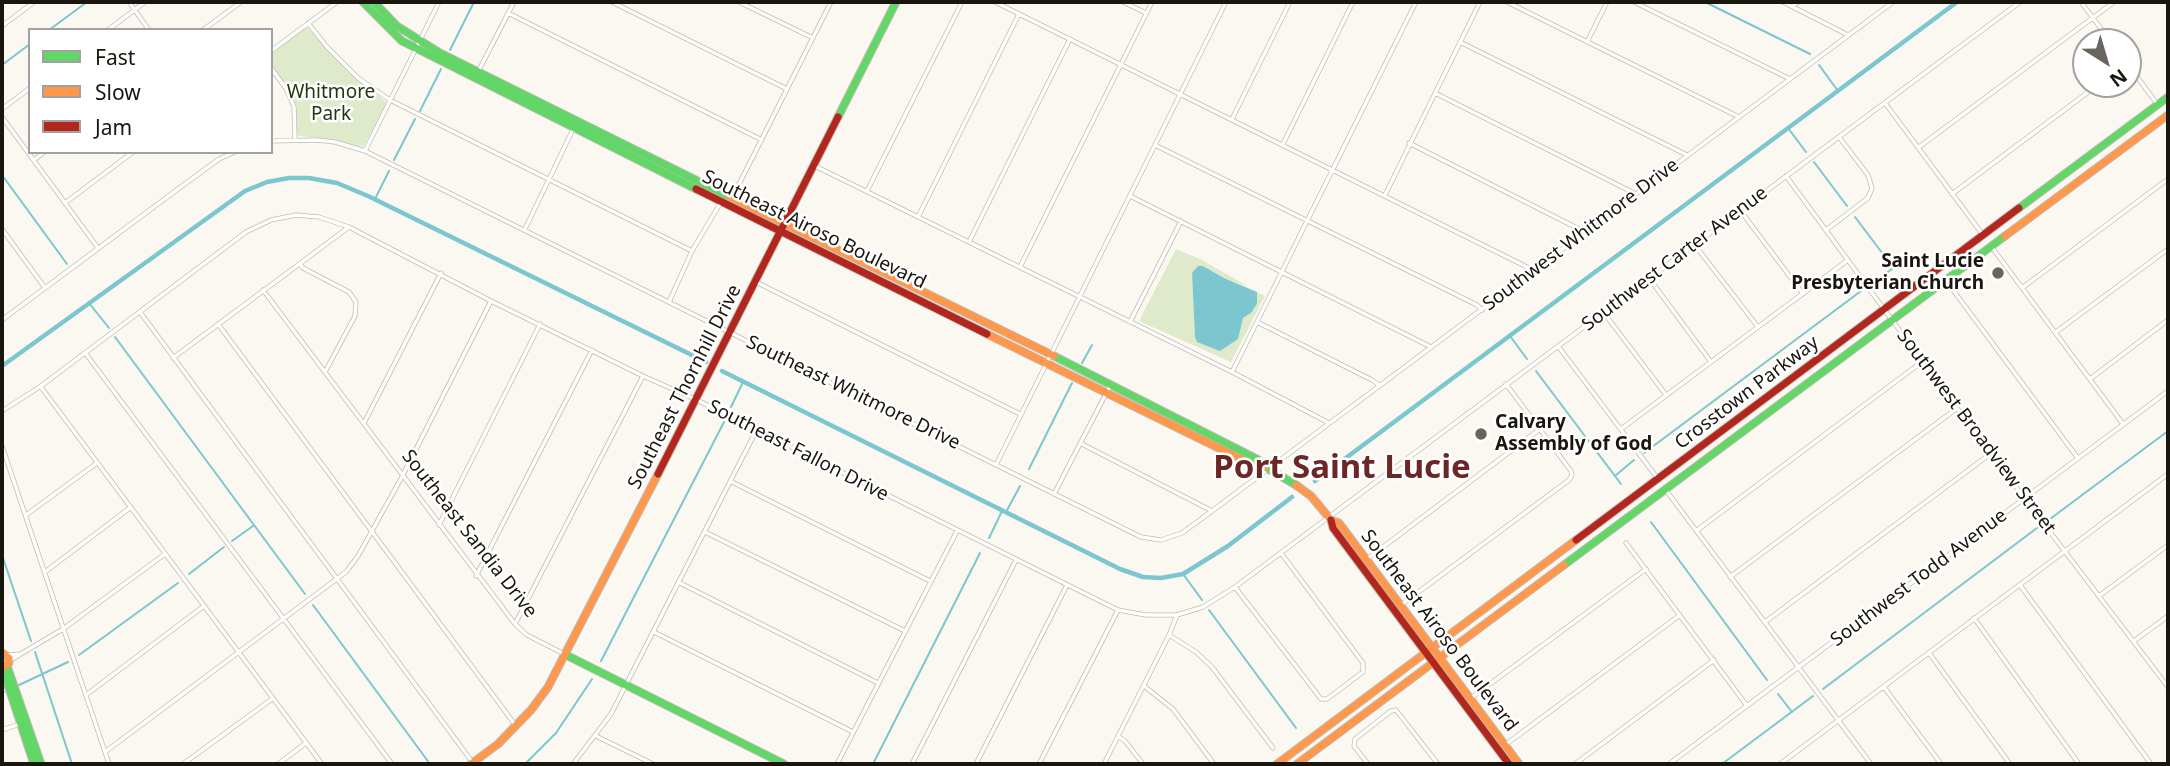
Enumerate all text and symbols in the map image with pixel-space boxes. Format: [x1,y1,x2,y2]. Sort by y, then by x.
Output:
legend [28,28,273,154]
north arrow [2072,28,2142,98]
text: Fast [95,43,135,71]
text: N [2104,63,2132,93]
text: Slow [95,78,141,106]
park label: Whitmore Park [287,82,375,126]
text: Jam [95,113,132,141]
street label: Southwest Whitmore Drive [1479,154,1683,316]
street label: Southeast Airoso Boulevard [698,166,930,294]
street label: Southwest Carter Avenue [1578,182,1772,336]
place label: Saint Lucie Presbyterian Church [1791,251,1984,295]
marker: Saint Lucie Presbyterian Church [1990,265,2006,281]
street label: Southeast Thornhill Drive [623,281,747,493]
street label: Southwest Broadview Street [1892,325,2060,539]
street label: Southeast Whitmore Drive [742,331,964,455]
street label: Crosstown Parkway [1671,331,1823,455]
street label: Southeast Fallon Drive [704,395,892,507]
place label: Calvary Assembly of God [1495,412,1652,456]
marker: Calvary Assembly of God [1473,426,1489,442]
street label: Southeast Sandia Drive [396,446,542,622]
district label: Port Saint Lucie [1213,449,1471,489]
street label: Southwest Todd Avenue [1826,504,2012,652]
street label: Southeast Airoso Boulevard [1356,526,1522,736]

